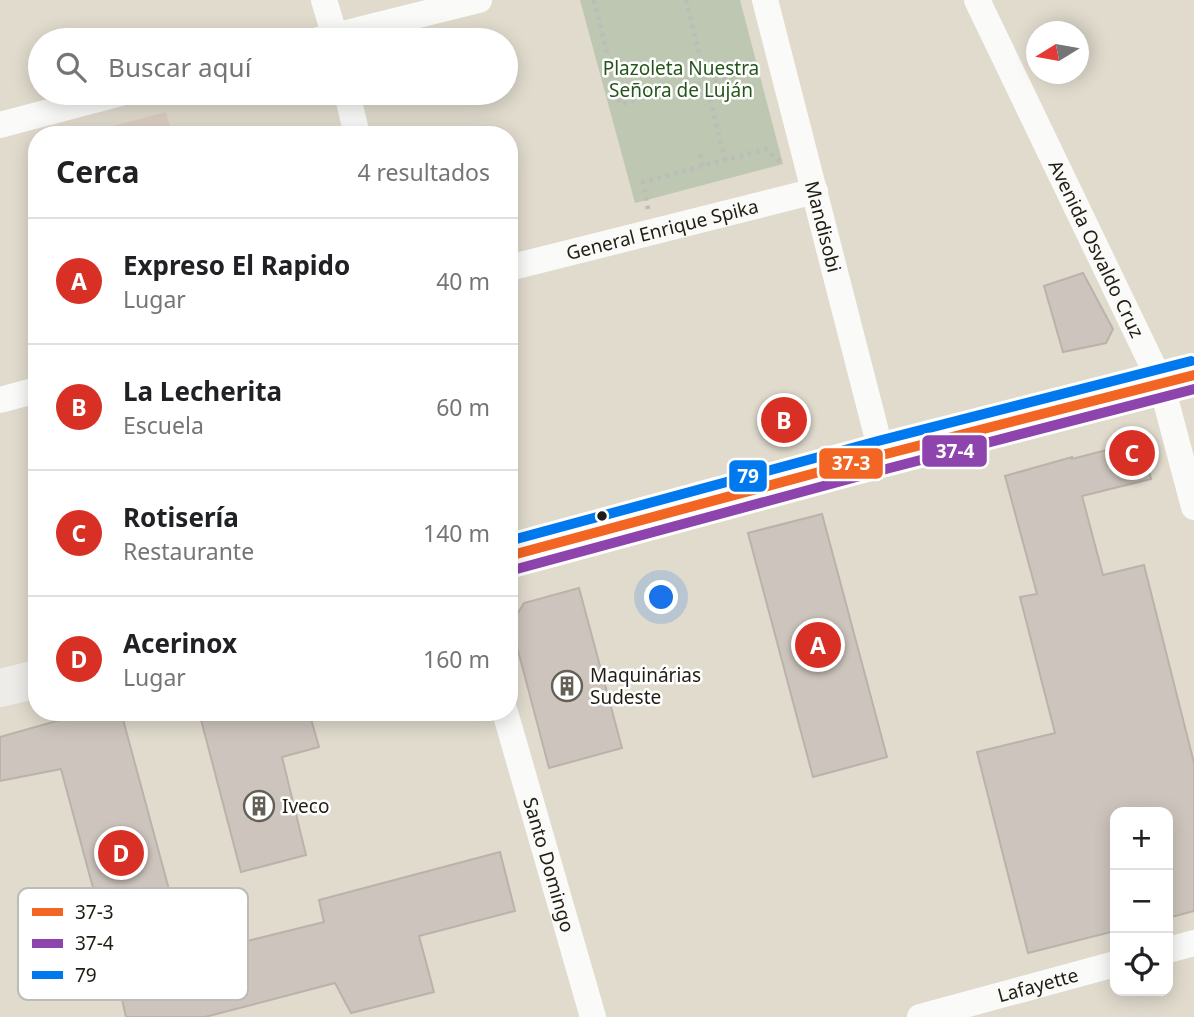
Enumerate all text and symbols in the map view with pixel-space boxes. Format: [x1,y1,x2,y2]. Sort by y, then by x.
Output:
north arrow [1026,21,1089,84]
search box [28,28,518,105]
icon: search [52,48,90,86]
text: Buscar aquí [108,49,251,85]
park label: Plazoleta Nuestra Señora de Luján [603,55,759,103]
text: Cerca [56,151,139,192]
text: 4 resultados [357,156,490,188]
street label: Avenida Osvaldo Cruz [1043,156,1150,342]
street label: Mandisobi [799,178,848,275]
street label: General Enrique Spika [563,193,761,266]
text: Expreso El Rapido [123,247,350,283]
text: A [71,265,87,297]
text: 40 m [436,265,490,297]
text: Lugar [123,283,186,315]
text: La Lecherita [123,373,282,409]
text: B [71,391,87,423]
text: 60 m [436,391,490,423]
pin: B [761,394,807,446]
text: Escuela [123,409,204,441]
pin: C [1109,427,1155,479]
line badge: 37-4 [921,434,988,468]
text: 37-4 [936,438,974,464]
line badge: 37-3 [818,447,884,480]
text: 37-3 [832,450,870,476]
line badge: 79 [728,459,768,493]
text: 79 [737,463,759,489]
text: Rotisería [123,499,239,535]
unlabelled marker [595,509,609,523]
text: C [72,517,86,549]
text: 140 m [423,517,490,549]
text: Restaurante [123,535,254,567]
your location [644,580,678,614]
pin: A [795,619,841,671]
text: Acerinox [123,625,237,661]
text: D [71,643,87,675]
text: 160 m [423,643,490,675]
text: Lugar [123,661,186,693]
place label: Maquinárias Sudeste [590,662,701,710]
building icon: Maquinárias Sudeste [550,669,584,703]
building icon: Iveco [242,789,276,823]
place label: Iveco [282,793,329,819]
street label: Santo Domingo [517,794,581,935]
map controls [1110,807,1173,996]
button: + [1110,807,1173,870]
pin: D [98,827,144,879]
button: − [1110,870,1173,933]
legend [18,888,248,1000]
text: 37-3 [75,899,114,925]
text: 37-4 [75,930,114,956]
button: locate [1110,933,1173,996]
text: 79 [75,962,97,988]
street label: Lafayette [994,962,1081,1008]

